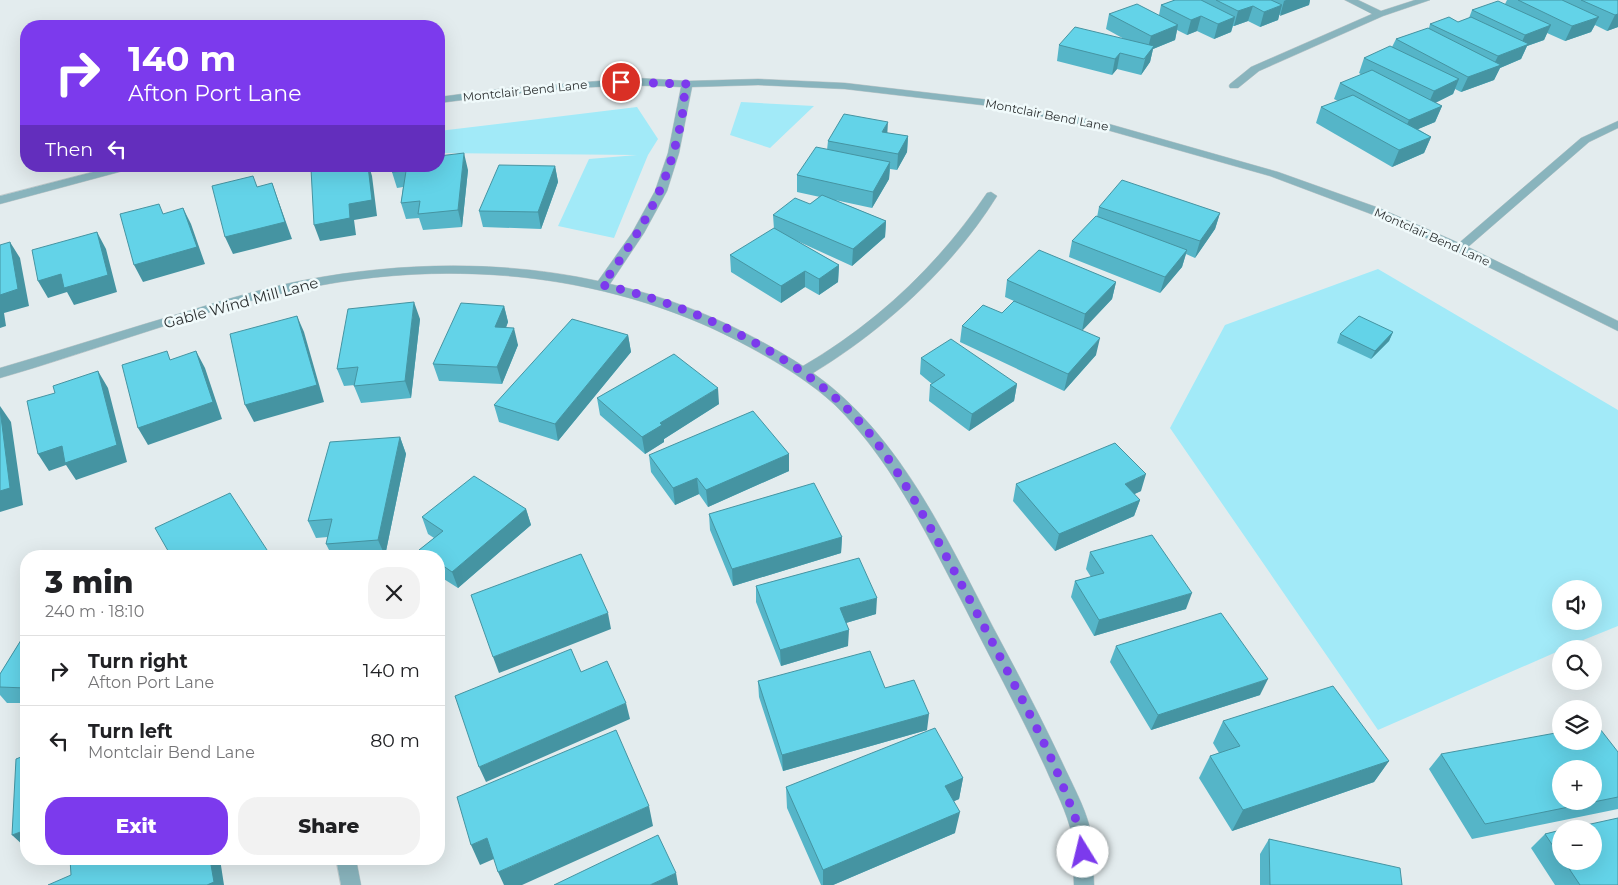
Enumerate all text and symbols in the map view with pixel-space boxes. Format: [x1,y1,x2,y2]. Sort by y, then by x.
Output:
text: 140 m [128,37,236,80]
icon: right [45,40,110,105]
pin [600,61,642,103]
icon: arrive [607,68,635,96]
street label: Montclair Bend Lane [462,77,588,104]
text: Afton Port Lane [128,80,301,107]
street label: Montclair Bend Lane [984,95,1110,134]
icon: left [103,135,131,163]
text: Then [45,138,93,161]
street label: Montclair Bend Lane [1372,204,1492,269]
street label: Gable Wind Mill Lane [161,273,320,332]
text: 3 min [45,564,133,601]
button: close [368,567,420,619]
map controls [1552,580,1602,870]
button: sound [1552,580,1602,630]
text: 240 m · 18:10 [45,602,144,621]
button: search [1552,640,1602,690]
text: Turn right [88,650,188,673]
icon: right [45,657,73,685]
text: 140 m [363,659,420,682]
text: Afton Port Lane [88,673,214,692]
button: layers [1552,700,1602,750]
text: Turn left [88,720,173,743]
icon: left [45,727,73,755]
text: 80 m [370,729,420,752]
text: Montclair Bend Lane [88,743,255,762]
button: + [1552,760,1602,810]
button: Exit [45,797,228,855]
button: Share [238,797,420,855]
button: − [1552,820,1602,870]
position arrow [1056,825,1108,877]

